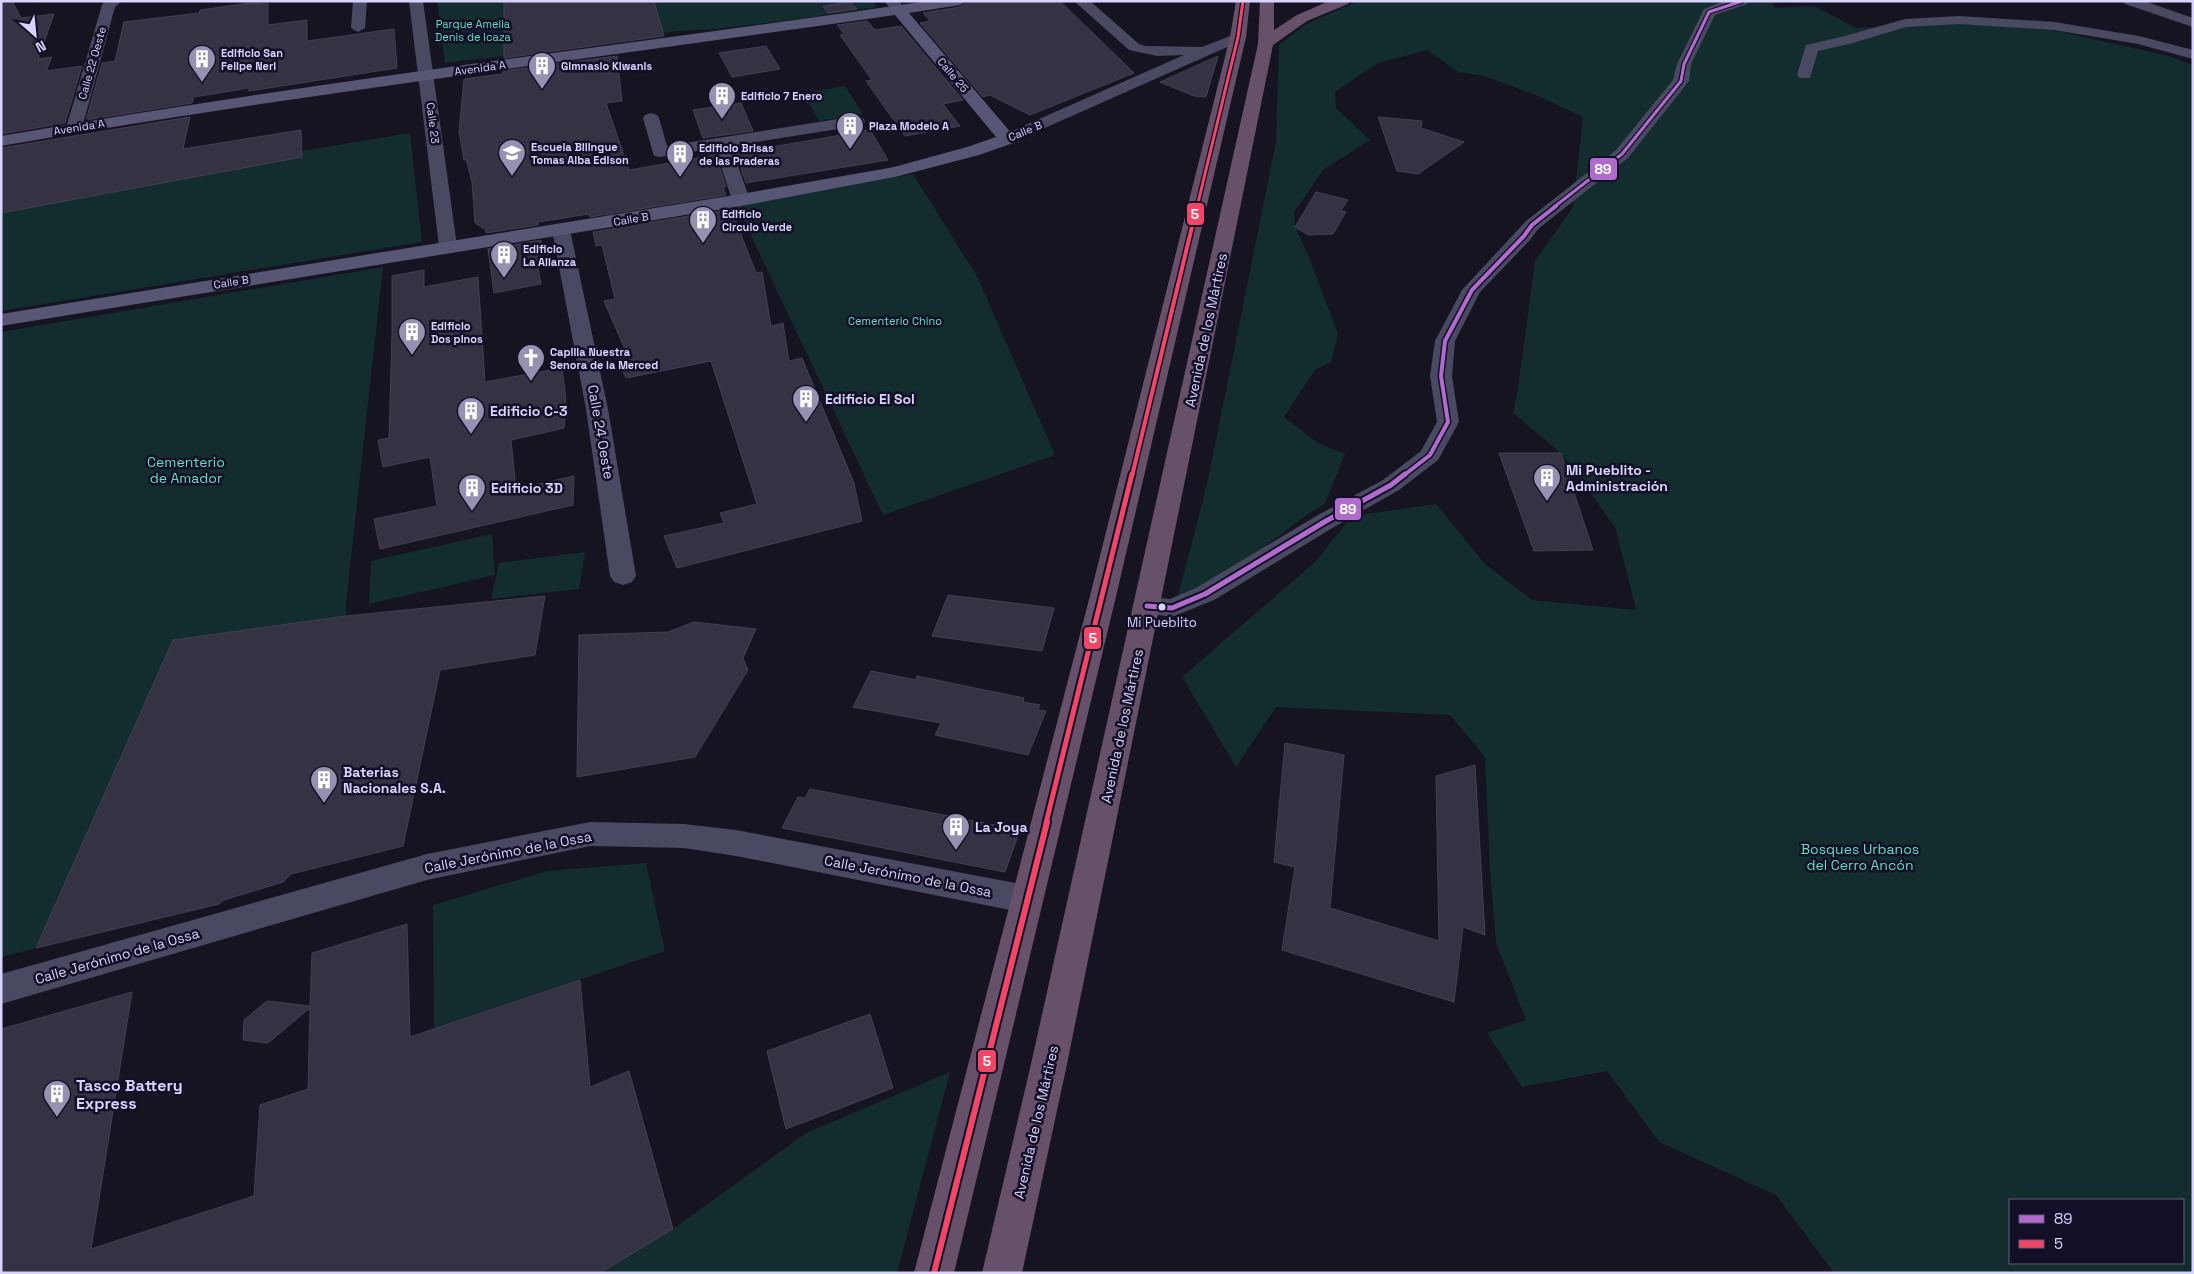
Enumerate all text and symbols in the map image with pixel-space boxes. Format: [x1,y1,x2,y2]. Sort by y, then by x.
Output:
north arrow [10,10,60,60]
park label: Parque Amelia Denis de Icaza [435,17,512,44]
street label: Calle 22 Oeste [75,25,109,101]
text: N [33,36,49,57]
building icon: Edificio San Felipe Neri [187,44,217,83]
place label: Edificio San Felipe Neri [221,46,283,73]
building icon: Gimnasio Kiwanis [527,51,557,90]
street label: Calle 25 [934,55,972,96]
street label: Avenida A [454,57,506,79]
place label: Gimnasio Kiwanis [561,59,652,73]
building icon: Edificio 7 Enero [707,81,737,120]
place label: Edificio 7 Enero [741,89,823,103]
street label: Calle 23 [424,102,443,145]
building icon: Plaza Modelo A [835,111,865,150]
street label: Avenida A [53,116,106,138]
street label: Calle B [1006,118,1044,144]
place label: Plaza Modelo A [869,119,949,133]
school or university icon: Escuela Bilingue Tomas Alba Edison [497,138,527,177]
building icon: Edificio Brisas de las Praderas [665,139,695,178]
place label: Escuela Bilingue Tomas Alba Edison [531,140,629,167]
place label: Edificio Brisas de las Praderas [699,141,780,168]
line badge: 89 [1589,157,1618,181]
text: 89 [1594,160,1612,178]
line badge: 5 [1186,202,1205,226]
building icon: Edificio Circulo Verde [688,205,718,244]
text: 5 [1191,205,1199,223]
place label: Edificio Circulo Verde [722,207,792,234]
street label: Calle B [612,209,650,229]
building icon: Edificio La Alianza [489,240,519,279]
place label: Edificio La Alianza [523,242,577,269]
street label: Avenida de los Mártires [1181,251,1231,409]
street label: Calle B [212,272,250,292]
park label: Cementerio Chino [848,314,942,328]
building icon: Edificio Dos pinos [397,317,427,356]
place label: Edificio Dos pinos [431,319,483,346]
church icon: Capilla Nuestra Senora de la Merced [516,343,546,382]
place label: Capilla Nuestra Senora de la Merced [550,345,658,372]
street label: Calle 24 Oeste [584,383,618,481]
building icon: Edificio El Sol [791,384,821,423]
place label: Edificio El Sol [825,390,915,408]
building icon: Edificio C-3 [456,396,486,435]
place label: Edificio C-3 [490,402,567,420]
park label: Cementerio de Amador [147,453,225,487]
place label: Mi Pueblito - Administración [1566,461,1668,495]
building icon: Mi Pueblito - Administración [1532,463,1562,502]
building icon: Edificio 3D [457,473,487,512]
place label: Edificio 3D [491,479,563,497]
line badge: 89 [1334,497,1362,521]
text: 89 [1339,500,1357,518]
marker: Mi Pueblito [1157,602,1167,612]
place label: Mi Pueblito [1127,614,1197,631]
line badge: 5 [1083,626,1102,650]
text: 5 [1089,629,1097,647]
street label: Avenida de los Mártires [1097,647,1147,805]
place label: Baterias Nacionales S.A. [343,763,446,797]
building icon: Baterias Nacionales S.A. [309,765,339,804]
building icon: La Joya [941,812,971,851]
place label: La Joya [975,818,1028,836]
street label: Calle Jerónimo de la Ossa [423,827,593,877]
park label: Bosques Urbanos del Cerro Ancón [1801,840,1919,874]
street label: Calle Jerónimo de la Ossa [823,851,993,901]
street label: Calle Jerónimo de la Ossa [33,924,201,988]
street label: Avenida de los Mártires [1010,1044,1062,1200]
line badge: 5 [977,1049,997,1073]
text: 5 [983,1052,991,1070]
place label: Tasco Battery Express [76,1075,183,1114]
building icon: Tasco Battery Express [42,1079,72,1118]
legend [2009,1199,2184,1264]
text: 89 [2054,1209,2073,1228]
text: 5 [2054,1234,2063,1253]

